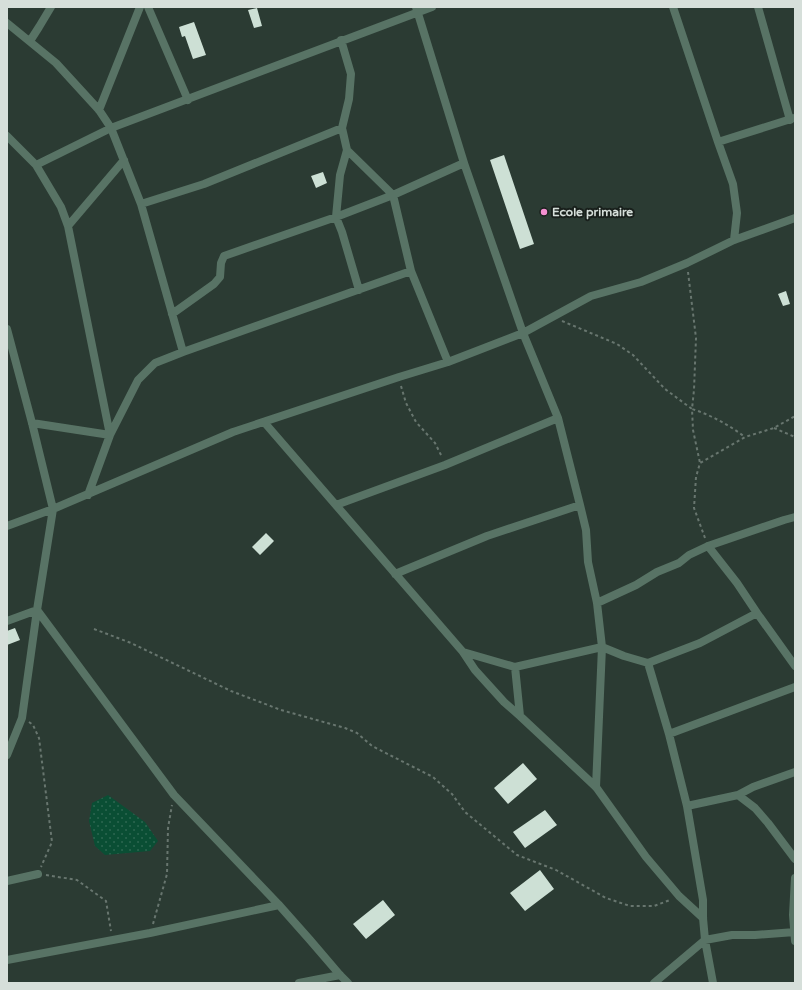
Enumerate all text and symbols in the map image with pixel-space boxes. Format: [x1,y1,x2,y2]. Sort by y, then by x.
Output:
place label: Ecole primaire [552,205,633,220]
marker: Ecole primaire [539,207,549,217]

